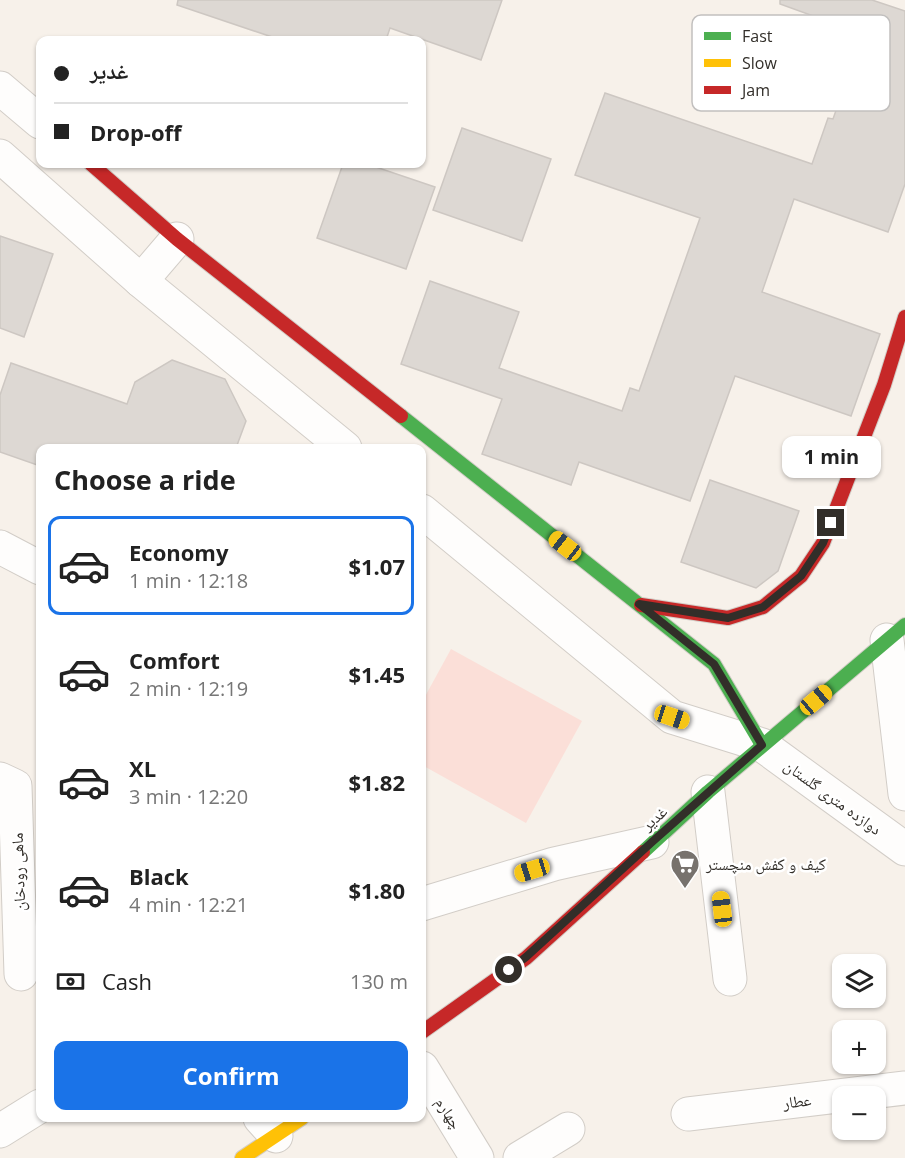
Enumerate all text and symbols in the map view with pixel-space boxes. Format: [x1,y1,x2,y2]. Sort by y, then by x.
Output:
legend [692,15,890,111]
text: Fast [742,25,773,47]
text: Slow [742,52,777,74]
text: غدیر [90,55,128,85]
text: Jam [740,79,770,101]
text: Drop-off [90,117,182,147]
callout: 1 min [782,436,880,478]
text: 1 min [804,443,859,470]
text: Choose a ride [54,461,236,498]
route end [817,509,844,536]
car [545,528,585,564]
text: Economy [129,537,228,567]
icon: car [57,539,111,593]
text: $1.07 [348,551,405,581]
text: 1 min · 12:18 [129,567,248,594]
text: Comfort [129,645,220,675]
icon: car [57,647,111,701]
text: $1.45 [348,659,405,689]
text: 2 min · 12:19 [129,675,248,702]
car [796,682,836,718]
car [652,703,692,731]
text: XL [129,753,156,783]
street label: دوازده متری گلستان [780,754,886,840]
icon: car [57,755,111,809]
text: $1.82 [348,767,405,797]
text: 3 min · 12:20 [129,783,248,810]
street label: غدیر [636,801,672,836]
street label: ماهی رودخان [6,832,30,912]
supermarket icon: کیف و کفش منچستر [669,848,701,890]
place label: کیف و کفش منچستر [705,853,826,875]
car [512,856,552,884]
text: Black [129,861,189,891]
icon: car [57,863,111,917]
text: $1.80 [348,875,405,905]
car [711,890,733,928]
text: 4 min · 12:21 [129,891,248,918]
map controls [832,954,886,1140]
button: layers [832,954,886,1008]
route start [495,956,522,983]
icon: cash [54,965,87,998]
text: Cash [102,966,152,996]
text: 130 m [350,968,408,995]
button: + [832,1020,886,1074]
button: Confirm [54,1041,408,1110]
button: − [832,1086,886,1140]
street label: عطار [781,1088,812,1114]
street label: چهارم [431,1093,467,1133]

